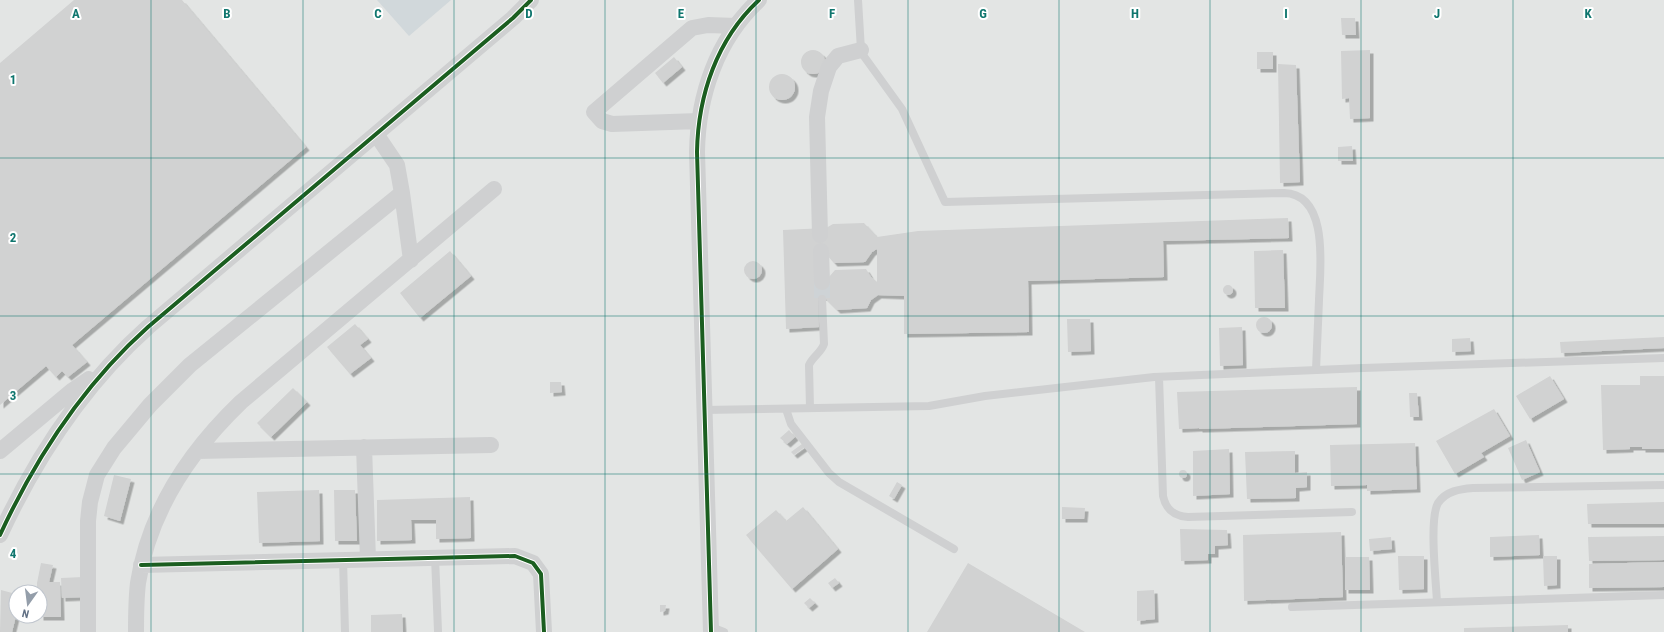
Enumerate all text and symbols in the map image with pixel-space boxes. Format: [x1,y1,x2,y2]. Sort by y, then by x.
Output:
text: A [72,6,80,21]
text: B [223,6,231,21]
text: C [374,6,382,21]
text: D [525,6,533,21]
text: E [678,6,685,21]
text: F [829,6,835,21]
text: G [979,6,987,21]
text: H [1131,6,1139,21]
text: I [1284,6,1288,21]
text: J [1434,6,1440,21]
text: K [1584,6,1592,21]
text: 1 [10,72,16,87]
text: 2 [10,230,17,245]
text: 3 [10,388,16,403]
text: 4 [10,546,17,561]
north arrow [8,584,48,624]
text: N [21,606,31,620]

